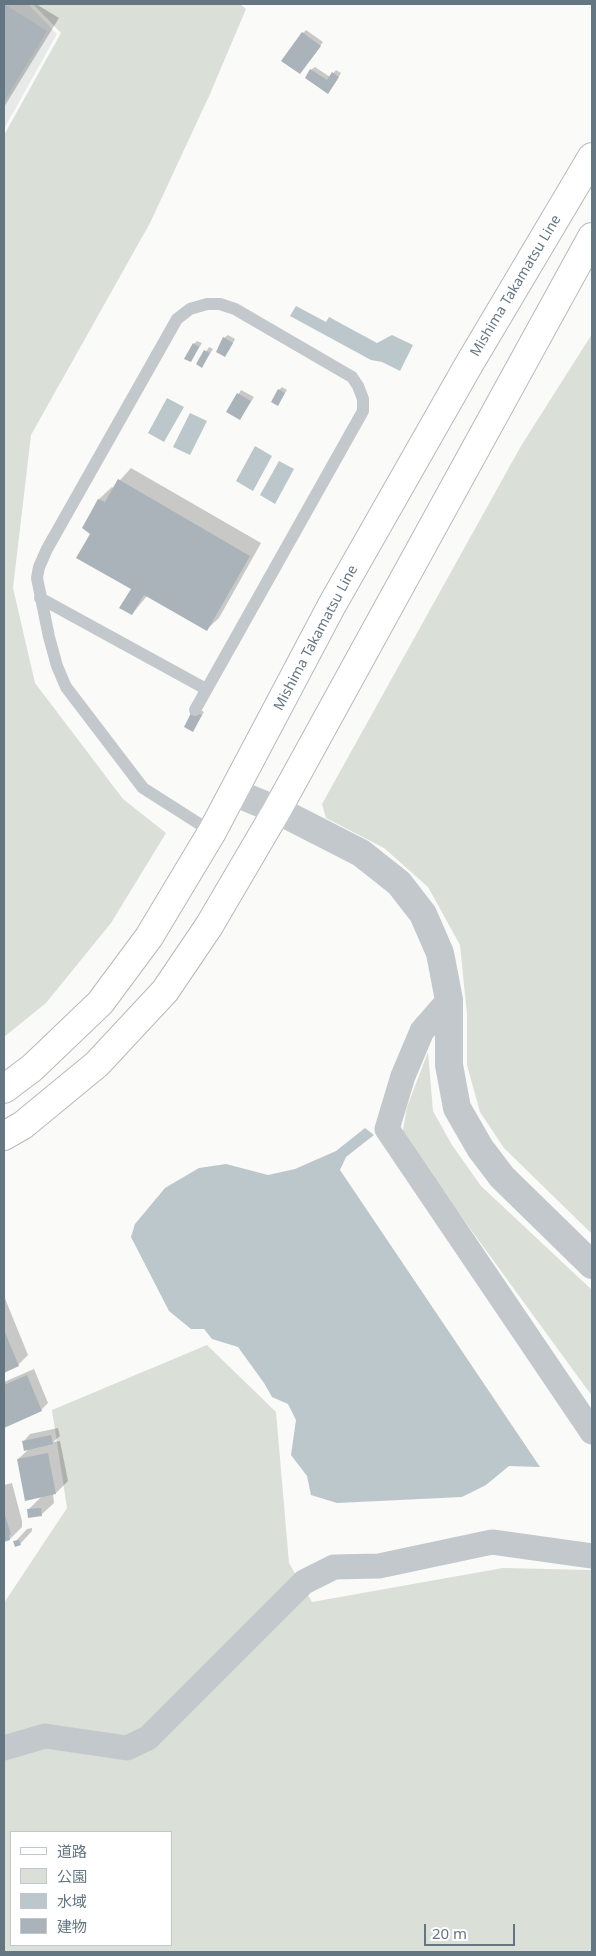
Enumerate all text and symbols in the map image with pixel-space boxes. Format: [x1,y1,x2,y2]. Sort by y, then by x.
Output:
street label: Mishima Takamatsu Line [467,212,565,360]
street label: Mishima Takamatsu Line [271,562,361,714]
legend [10,1831,172,1946]
text: 道路 [57,1841,87,1861]
text: 公園 [57,1866,87,1886]
text: 水域 [57,1891,87,1911]
scale bar [426,1914,517,1946]
text: 建物 [57,1916,87,1936]
text: 20 m [432,1923,467,1943]

